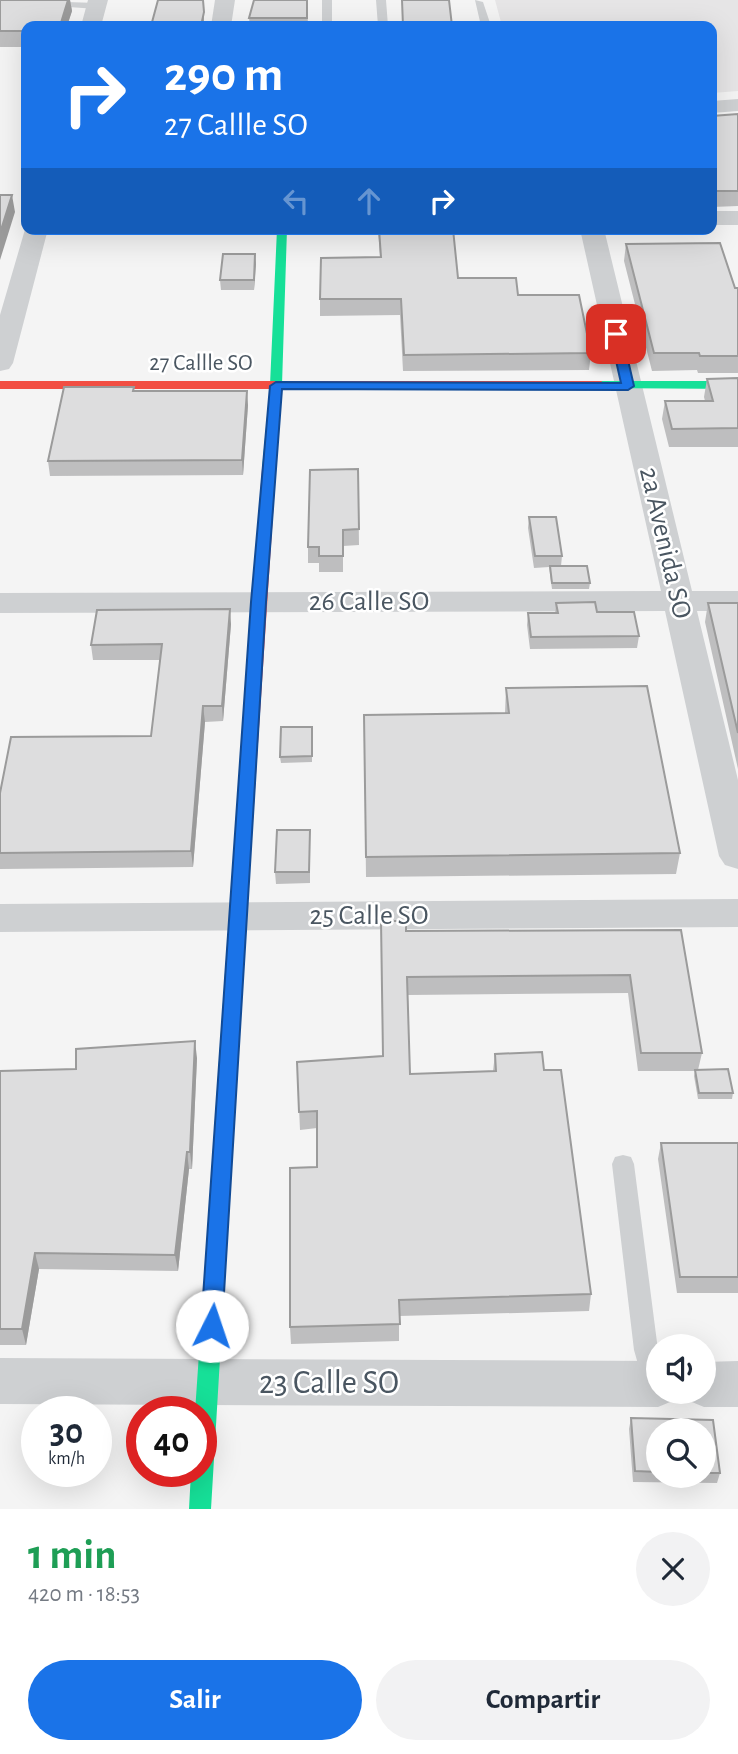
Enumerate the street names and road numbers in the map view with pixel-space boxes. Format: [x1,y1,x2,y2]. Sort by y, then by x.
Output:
street label: 27 Callle SO [149,352,253,375]
street label: 2a Avenida SO [634,465,696,621]
street label: 26 Calle SO [309,588,429,616]
street label: 25 Calle SO [310,902,428,930]
street label: 23 Calle SO [259,1367,399,1400]

